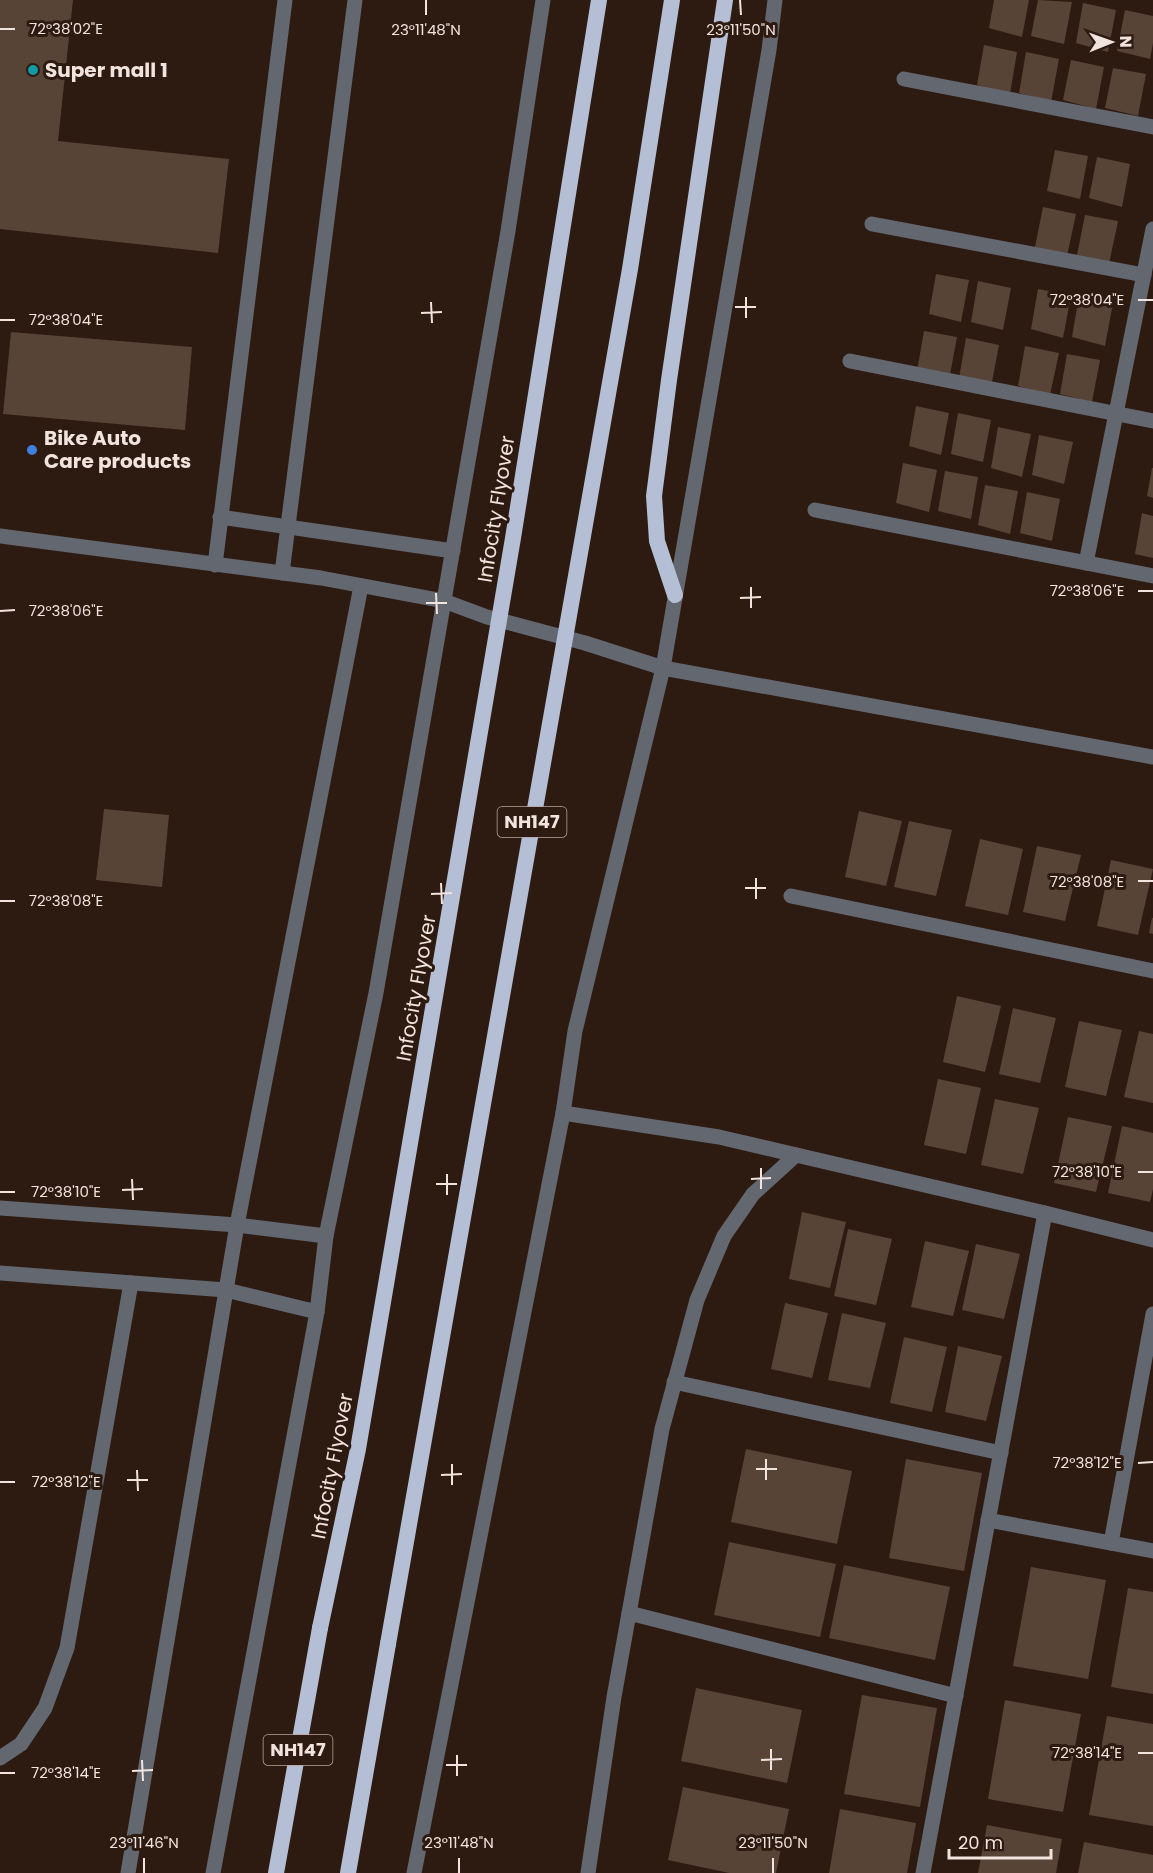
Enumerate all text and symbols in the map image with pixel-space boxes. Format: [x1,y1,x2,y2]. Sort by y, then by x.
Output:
north arrow [1081,12,1141,72]
text: 72°38'02"E [29,18,103,39]
text: 23°11'48"N [391,19,461,40]
text: 23°11'50"N [706,19,776,40]
text: N [1114,36,1137,48]
place label: Super mall 1 [45,56,168,84]
marker: Super mall 1 [26,63,40,77]
text: 72°38'04"E [1050,289,1124,310]
text: 72°38'04"E [29,309,103,330]
place label: Bike Auto Care products [44,424,191,475]
street label: Infocity Flyover [471,434,521,584]
marker: Bike Auto Care products [25,443,39,457]
text: 72°38'06"E [1050,580,1124,601]
text: 72°38'06"E [29,600,103,621]
road number: NH147 [498,807,566,837]
text: 72°38'08"E [1050,871,1124,892]
text: 72°38'08"E [29,890,103,911]
street label: Infocity Flyover [389,913,443,1063]
text: 72°38'10"E [1052,1161,1122,1182]
text: 72°38'10"E [31,1181,101,1202]
street label: Infocity Flyover [304,1391,360,1541]
text: 72°38'12"E [1052,1452,1122,1473]
text: 72°38'12"E [31,1471,101,1492]
road number: NH147 [264,1735,332,1765]
text: 72°38'14"E [1052,1742,1122,1763]
text: 72°38'14"E [31,1762,101,1783]
scale bar [949,1822,1051,1860]
text: 20 m [958,1830,1003,1855]
text: 23°11'46"N [109,1832,179,1853]
text: 23°11'48"N [424,1832,494,1853]
text: 23°11'50"N [738,1832,808,1853]

